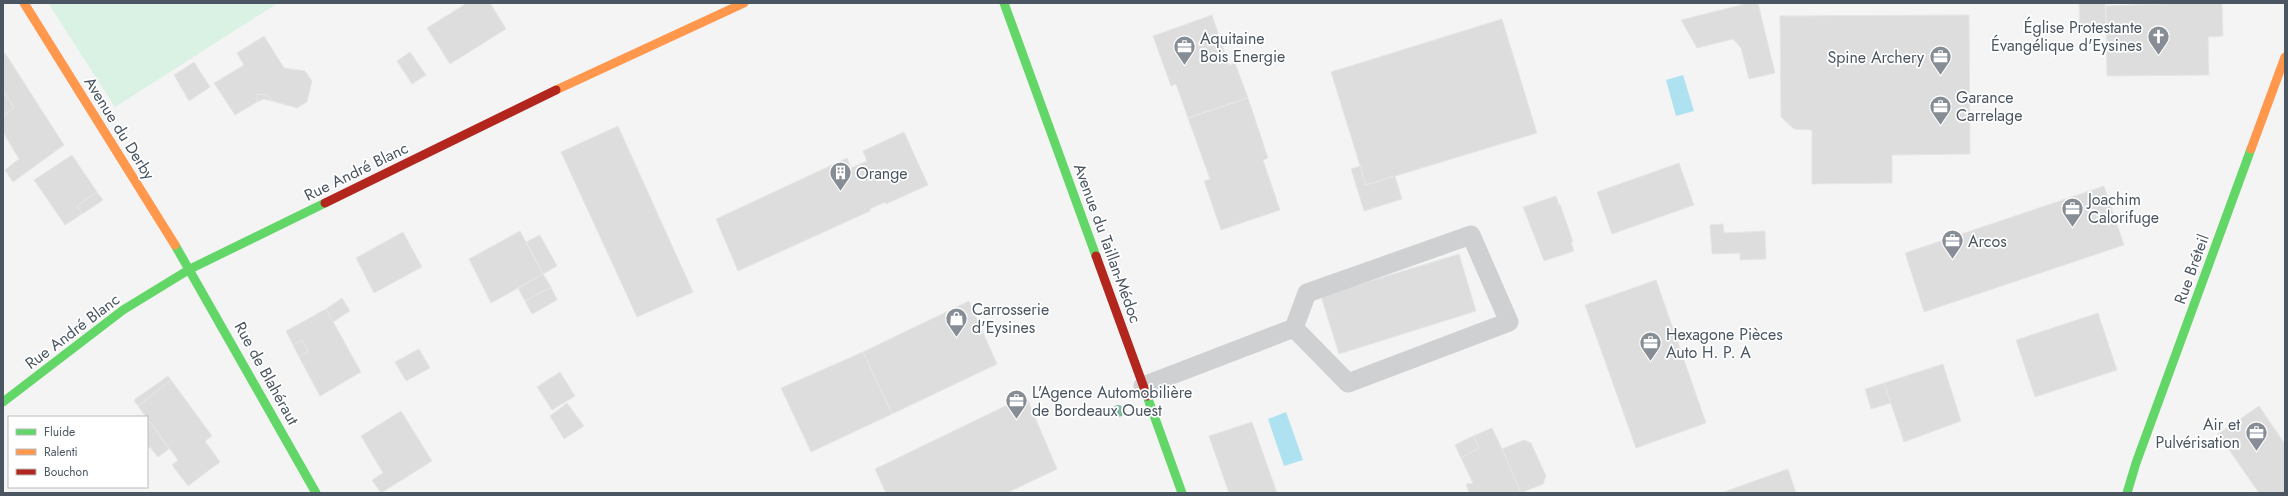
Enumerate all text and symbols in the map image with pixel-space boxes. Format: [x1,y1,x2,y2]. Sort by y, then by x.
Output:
place label: Église Protestante Évangélique d'Eysines [1991,16,2142,57]
church icon: Église Protestante Évangélique d'Eysines [2145,23,2171,56]
place label: Aquitaine Bois Energie [1200,27,1285,68]
office icon: Aquitaine Bois Energie [1172,34,1198,67]
office icon: Spine Archery [1927,44,1953,77]
place label: Spine Archery [1827,46,1925,69]
street label: Avenue du Derby [79,72,161,185]
place label: Garance Carrelage [1956,86,2022,127]
office icon: Garance Carrelage [1928,93,1954,126]
street label: Rue André Blanc [300,136,412,207]
building icon: Orange [827,160,853,193]
street label: Avenue du Taillan-Médoc [1068,160,1147,326]
place label: Orange [856,162,908,185]
place label: Joachim Calorifuge [2086,188,2159,229]
office icon: Joachim Calorifuge [2059,195,2085,228]
office icon: Arcos [1939,228,1965,261]
place label: Arcos [1968,230,2007,253]
street label: Rue Bréteil [2168,231,2215,307]
street label: Rue André Blanc [20,288,124,375]
place label: Carrosserie d'Eysines [972,298,1049,339]
shop icon: Carrosserie d'Eysines [944,305,970,338]
street label: Rue de Blahéraut [229,317,305,429]
place label: Hexagone Pièces Auto H. P. A [1666,323,1783,364]
office icon: Hexagone Pièces Auto H. P. A [1638,330,1664,363]
place label: L'Agence Automobilière de Bordeaux Ouest [1032,381,1192,422]
office icon: L'Agence Automobilière de Bordeaux Ouest [1003,388,1029,421]
place label: Air et Pulvérisation [2156,413,2240,454]
legend [8,416,148,488]
office icon: Air et Pulvérisation [2243,420,2269,453]
text: Fluide [44,423,75,441]
text: Ralenti [44,443,78,461]
text: Bouchon [44,463,88,481]

